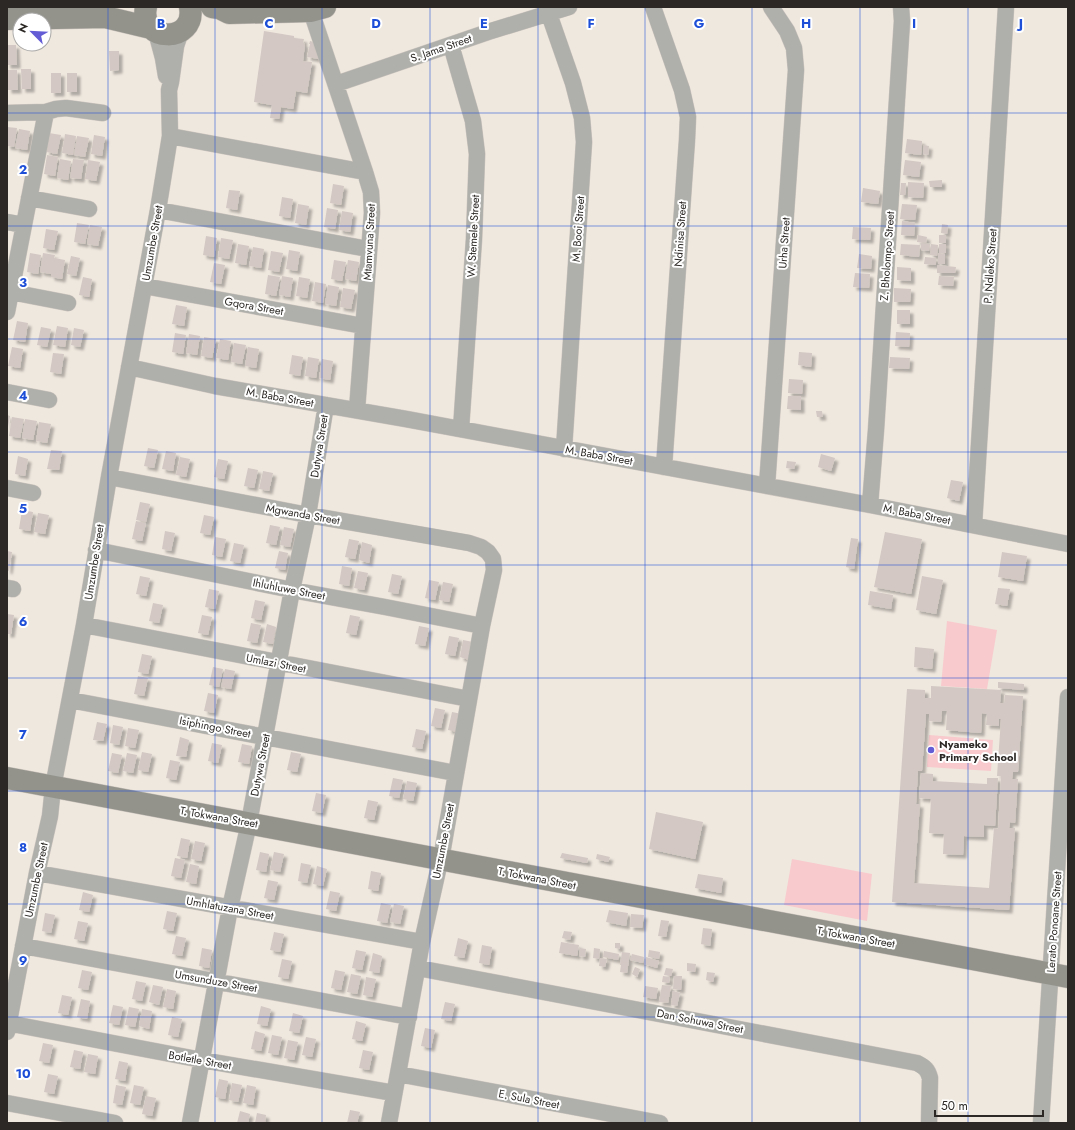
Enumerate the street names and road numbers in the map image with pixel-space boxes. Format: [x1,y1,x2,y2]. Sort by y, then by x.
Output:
street label: S. Jama Street [408,30,474,66]
street label: W. Stemele Street [463,194,483,278]
street label: M. Booi Street [568,195,588,263]
street label: Ndinisa Street [670,200,690,267]
street label: Mtamvuna Street [359,203,379,281]
street label: Umzumbe Street [137,204,167,282]
street label: Z. Bholompo Street [876,210,898,301]
street label: Urha Street [774,217,794,269]
street label: P. Ndleko Street [979,228,1001,304]
street label: Gqora Street [223,293,285,319]
street label: M. Baba Street [245,383,315,411]
street label: Dutywa Street [306,413,332,479]
street label: M. Baba Street [564,441,634,469]
street label: Mgwanda Street [265,500,342,528]
street label: M. Baba Street [882,500,952,528]
street label: Umzumbe Street [80,523,108,601]
street label: Ihluhluwe Street [251,574,327,604]
street label: Umlazi Street [245,649,308,677]
street label: Isiphingo Street [178,712,252,742]
street label: Dutywa Street [246,732,274,798]
street label: T. Tokwana Street [179,802,260,832]
street label: Umzumbe Street [428,802,458,880]
street label: Umzumbe Street [20,841,52,919]
street label: T. Tokwana Street [497,863,578,893]
street label: Lerato Ponoane Street [1042,871,1066,973]
street label: Umhlatuzana Street [185,892,275,924]
street label: T. Tokwana Street [816,922,897,952]
street label: Umsunduze Street [173,966,259,996]
street label: Dan Sohuwa Street [655,1005,745,1037]
street label: Botletle Street [167,1047,233,1073]
street label: E. Sula Street [497,1085,561,1113]

